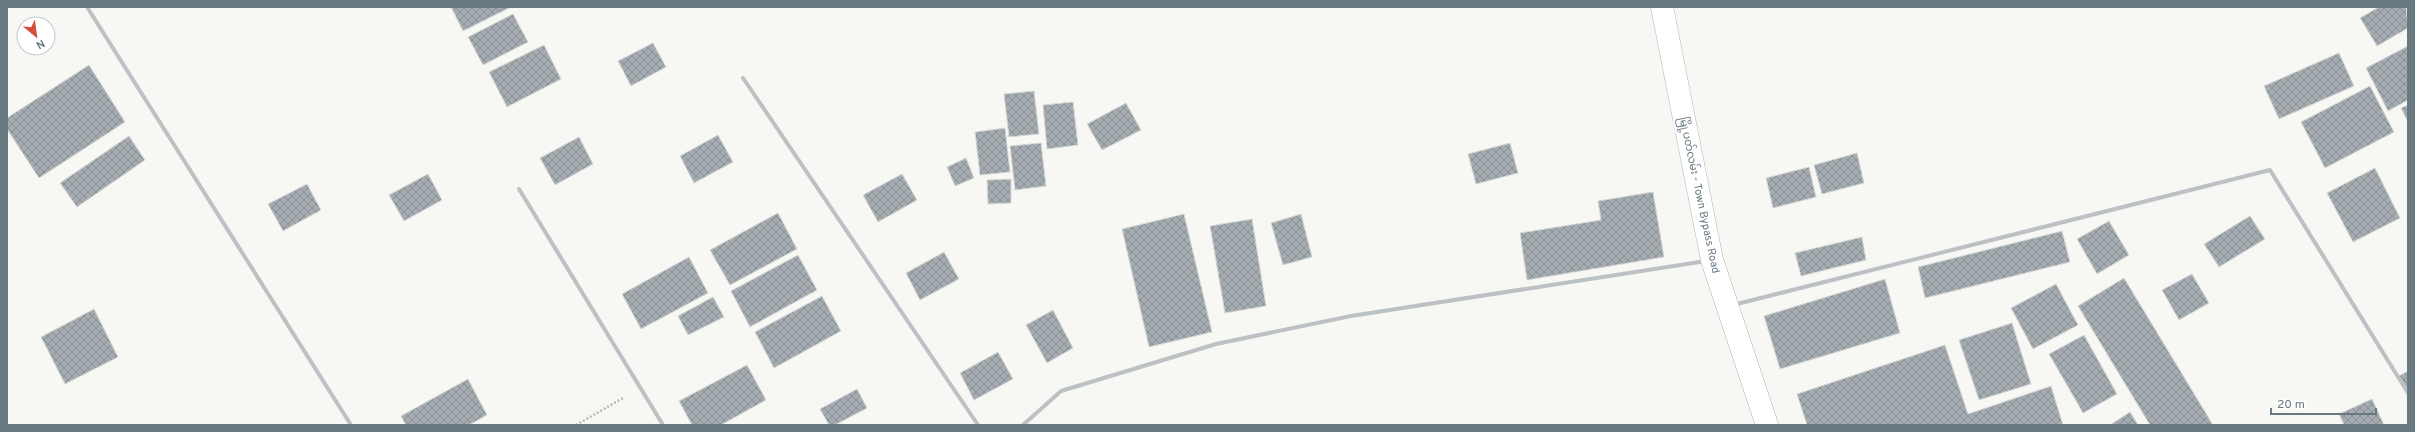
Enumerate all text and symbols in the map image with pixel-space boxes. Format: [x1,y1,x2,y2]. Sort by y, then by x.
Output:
north arrow [16,16,56,56]
text: N [34,36,47,52]
street label: မြို့ပတ်လမ်း - Town Bypass Road [1675,116,1723,275]
scale bar [2271,390,2376,416]
text: 20 m [2277,397,2305,413]

